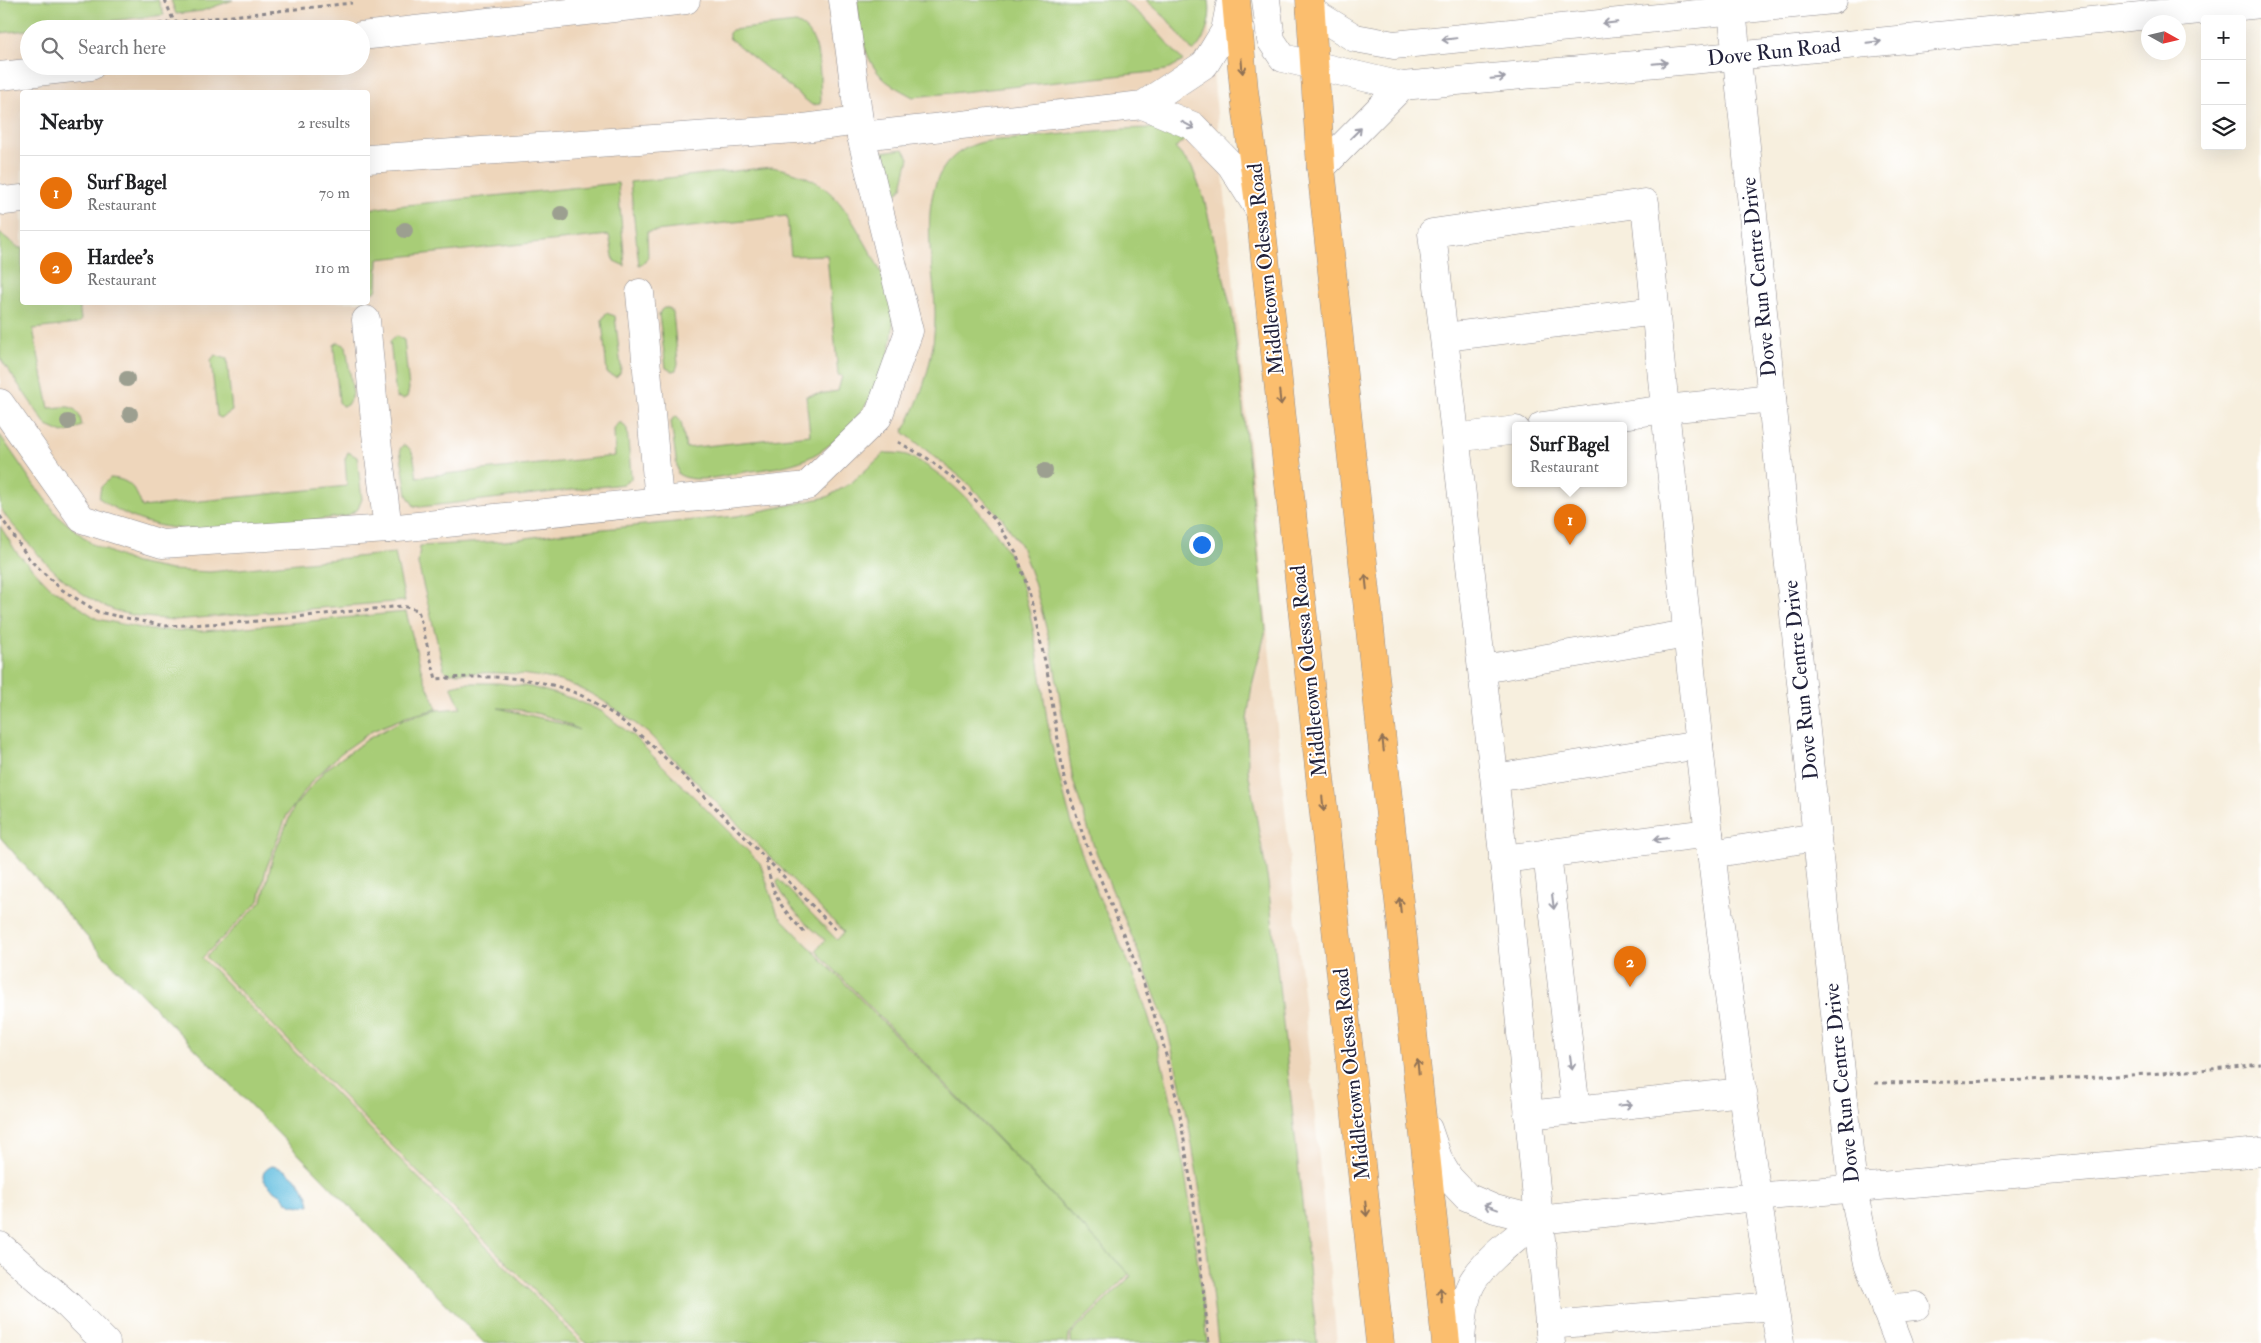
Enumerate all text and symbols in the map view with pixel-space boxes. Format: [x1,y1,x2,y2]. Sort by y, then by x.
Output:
north arrow [2141,15,2186,60]
map controls [2201,15,2246,150]
button: + [2201,15,2246,60]
one-way arrow [1603,18,1619,28]
search box [20,20,370,75]
street label: Dove Run Road [1706,32,1843,72]
icon: search [38,34,66,62]
one-way arrow [1441,34,1457,44]
text: Search here [78,36,166,60]
one-way arrow [1865,37,1881,47]
one-way arrow [1237,58,1247,74]
one-way arrow [1651,58,1667,68]
button: − [2201,60,2246,105]
one-way arrow [1490,73,1506,82]
button: layers [2201,105,2246,150]
text: Nearby [40,109,103,136]
text: 2 results [297,113,350,133]
one-way arrow [1180,120,1195,130]
one-way arrow [1349,128,1361,140]
street label: Middletown Odessa Road [1241,161,1291,376]
text: Surf Bagel [87,171,167,195]
street label: Dove Run Centre Drive [1735,176,1783,378]
text: 1 [53,183,59,203]
text: 70 m [319,183,350,203]
text: Restaurant [87,195,156,215]
text: Hardee's [87,246,154,270]
text: 2 [52,258,60,278]
text: 110 m [315,258,350,278]
text: Restaurant [87,270,156,290]
one-way arrow [1275,390,1285,406]
popup [1512,422,1627,487]
text: Surf Bagel [1530,433,1609,457]
text: Restaurant [1530,457,1599,477]
pin: 1 [1554,504,1586,545]
your location [1189,532,1215,558]
street label: Middletown Odessa Road [1284,563,1334,778]
one-way arrow [1361,575,1370,591]
street label: Dove Run Centre Drive [1777,579,1825,781]
one-way arrow [1378,736,1388,752]
one-way arrow [1318,795,1328,811]
one-way arrow [1653,834,1669,844]
one-way arrow [1548,894,1558,910]
one-way arrow [1395,898,1405,914]
pin: 2 [1614,946,1646,987]
street label: Middletown Odessa Road [1327,966,1377,1181]
street label: Dove Run Centre Drive [1818,982,1866,1184]
one-way arrow [1566,1055,1576,1071]
one-way arrow [1413,1059,1423,1075]
one-way arrow [1617,1100,1633,1110]
one-way arrow [1361,1201,1371,1217]
one-way arrow [1484,1202,1499,1211]
one-way arrow [1436,1287,1446,1303]

